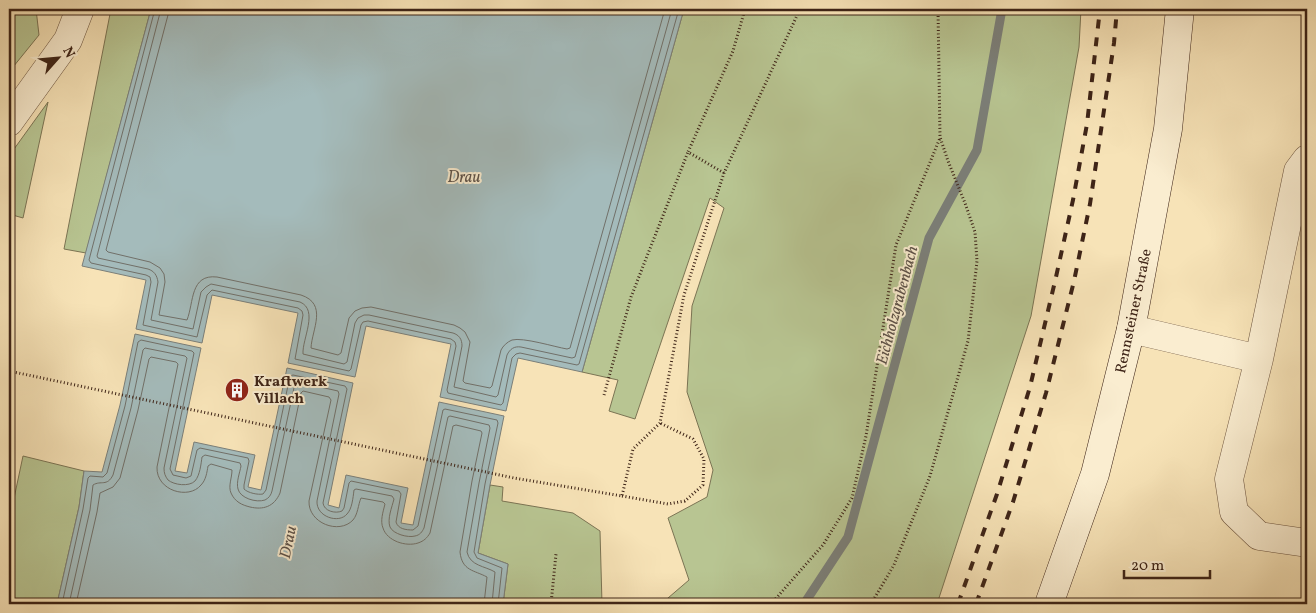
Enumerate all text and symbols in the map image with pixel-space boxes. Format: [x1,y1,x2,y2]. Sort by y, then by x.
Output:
north arrow [32,32,82,82]
text: N [57,44,79,62]
water label: Drau [448,167,480,189]
water label: Eichholzgrabenbach [871,244,924,367]
street label: Rennsteiner Straße [1111,247,1158,376]
place label: Kraftwerk Villach [254,372,327,410]
building icon: Kraftwerk Villach [224,377,250,403]
water label: Drau [275,524,303,561]
scale bar [1124,548,1210,580]
text: 20 m [1131,556,1164,577]

